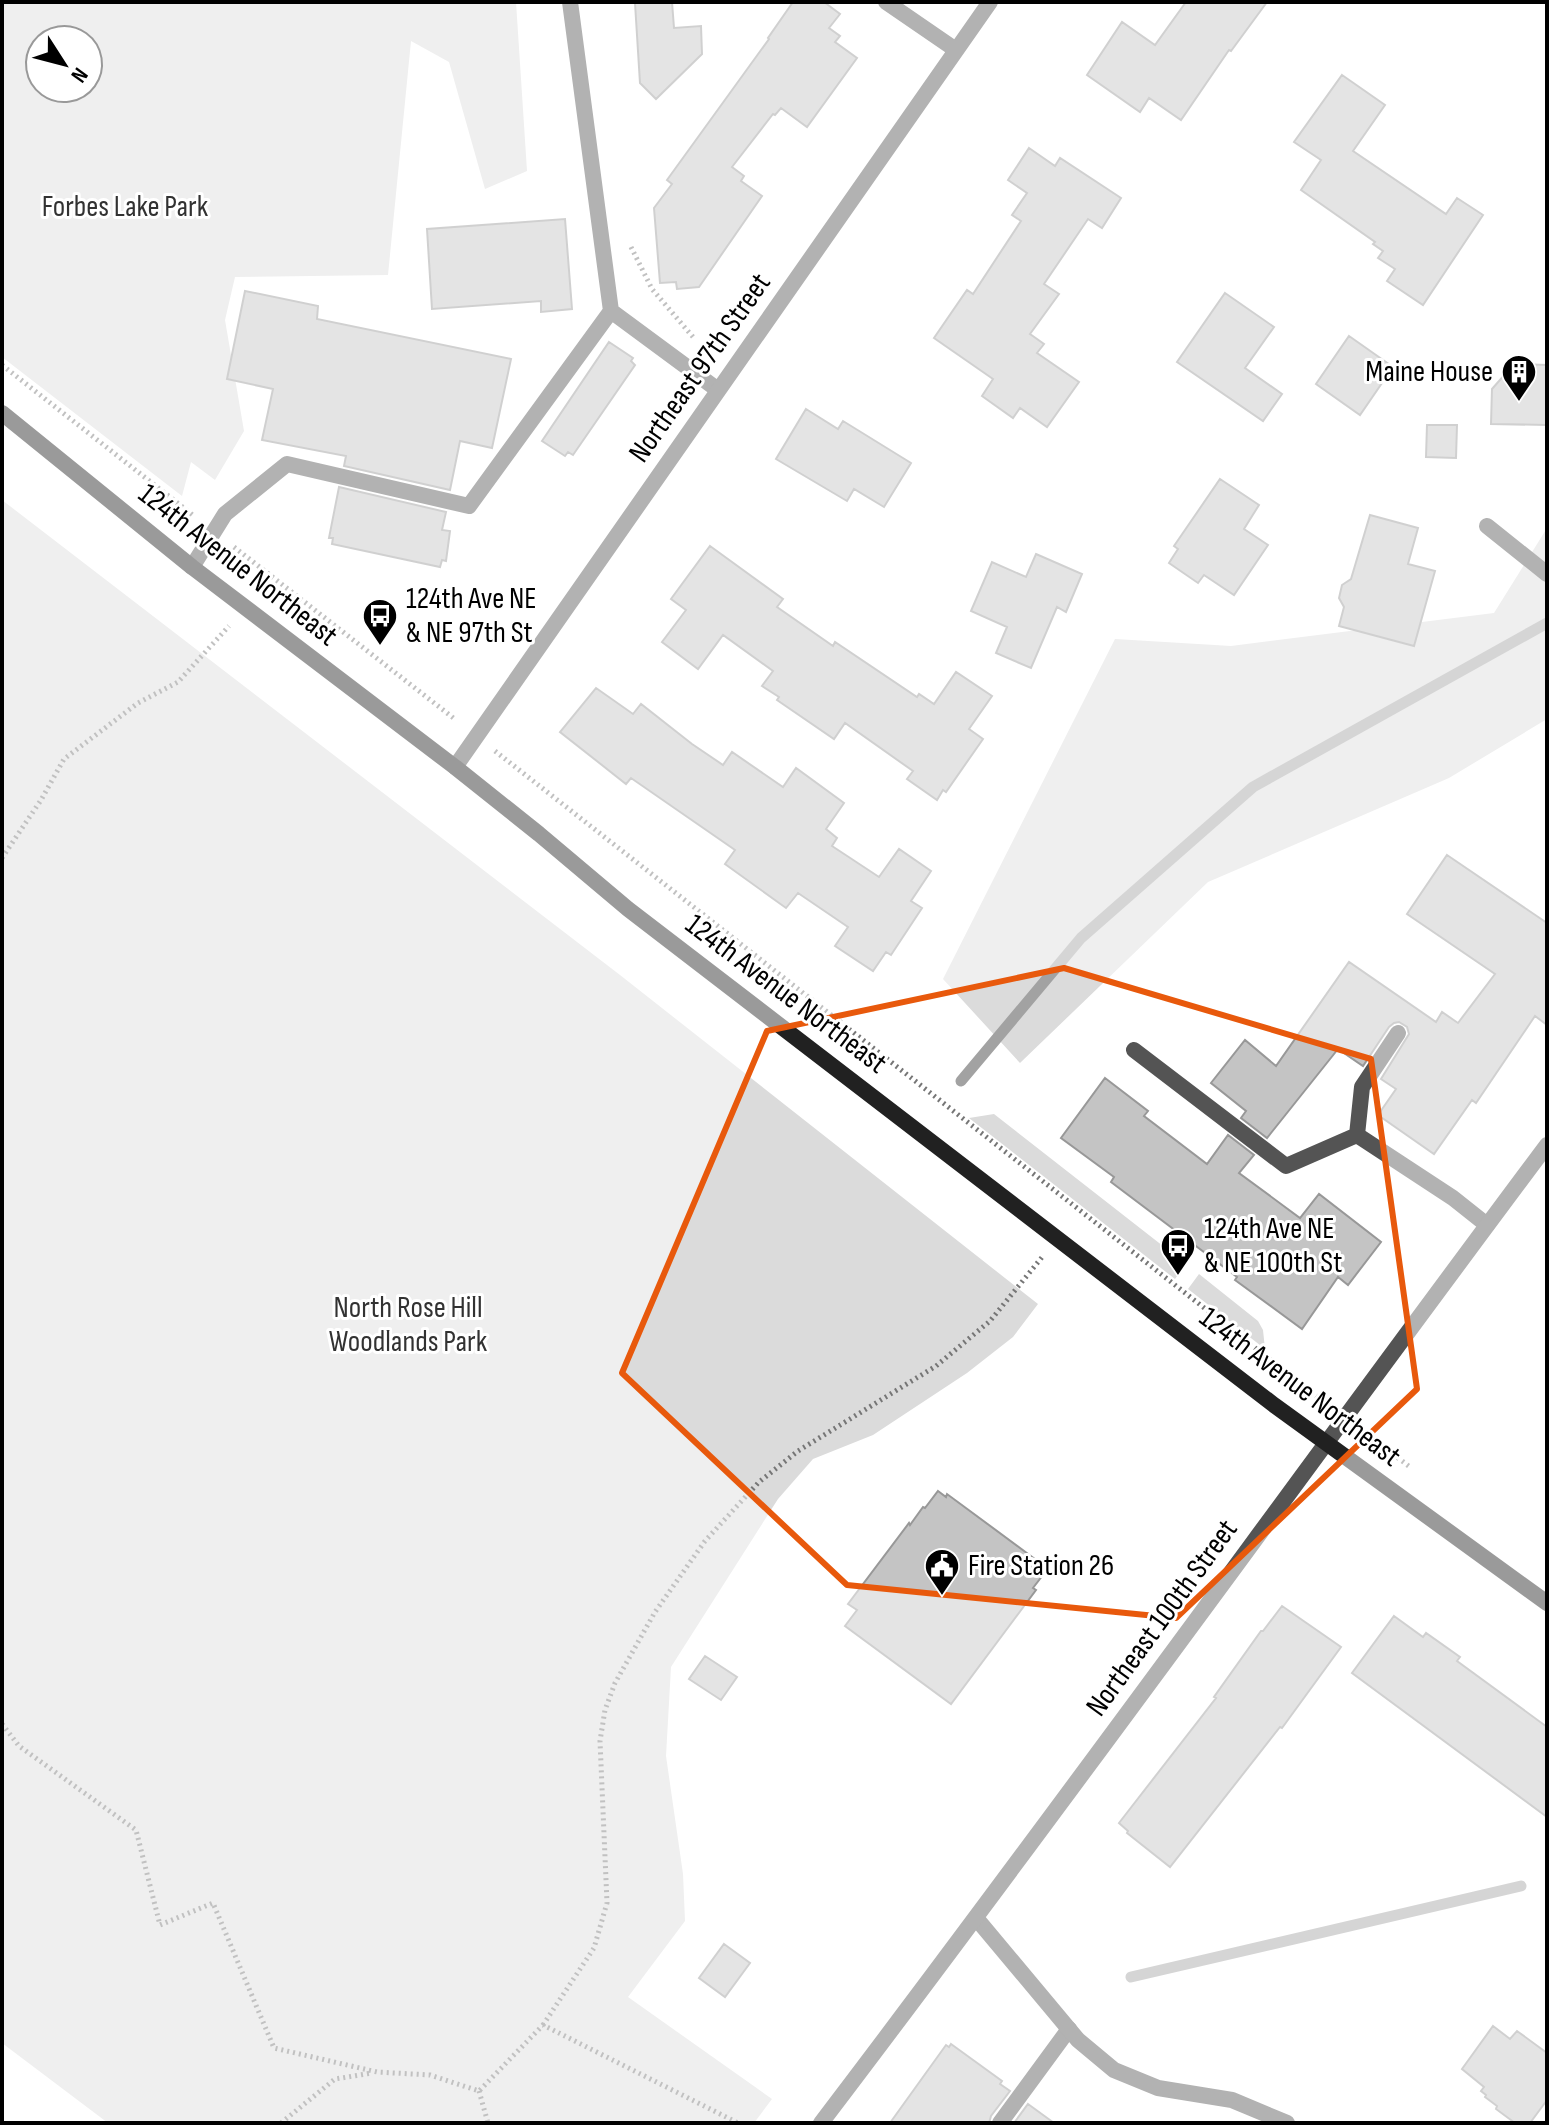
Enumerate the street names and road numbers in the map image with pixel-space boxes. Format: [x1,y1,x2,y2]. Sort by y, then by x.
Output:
street label: Northeast 97th Street [621,266,779,470]
street label: 124th Avenue Northeast [131,476,345,654]
street label: 124th Avenue Northeast [678,907,894,1081]
street label: 124th Avenue Northeast [1192,1300,1408,1474]
street label: Northeast 100th Street [1079,1513,1245,1723]

